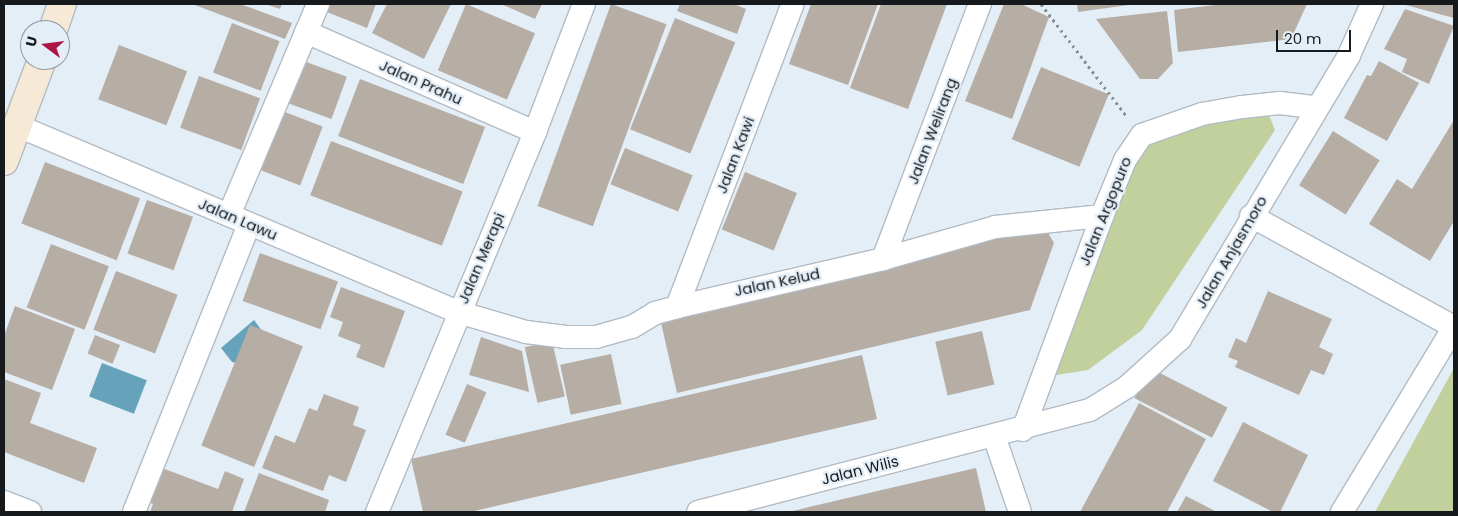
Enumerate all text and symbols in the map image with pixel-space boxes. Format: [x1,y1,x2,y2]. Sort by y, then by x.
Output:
north arrow [20,20,70,70]
scale bar [1278,20,1353,52]
text: 20 m [1284,28,1322,49]
text: U [21,34,42,49]
street label: Jalan Prahu [377,56,465,108]
street label: Jalan Welirang [903,75,961,187]
street label: Jalan Kawi [712,114,758,196]
street label: Jalan Argopuro [1075,154,1135,268]
street label: Jalan Anjasmoro [1191,192,1271,312]
street label: Jalan Lawu [196,194,280,244]
street label: Jalan Merapi [454,210,508,306]
street label: Jalan Kelud [732,264,822,300]
street label: Jalan Wilis [819,452,901,488]

